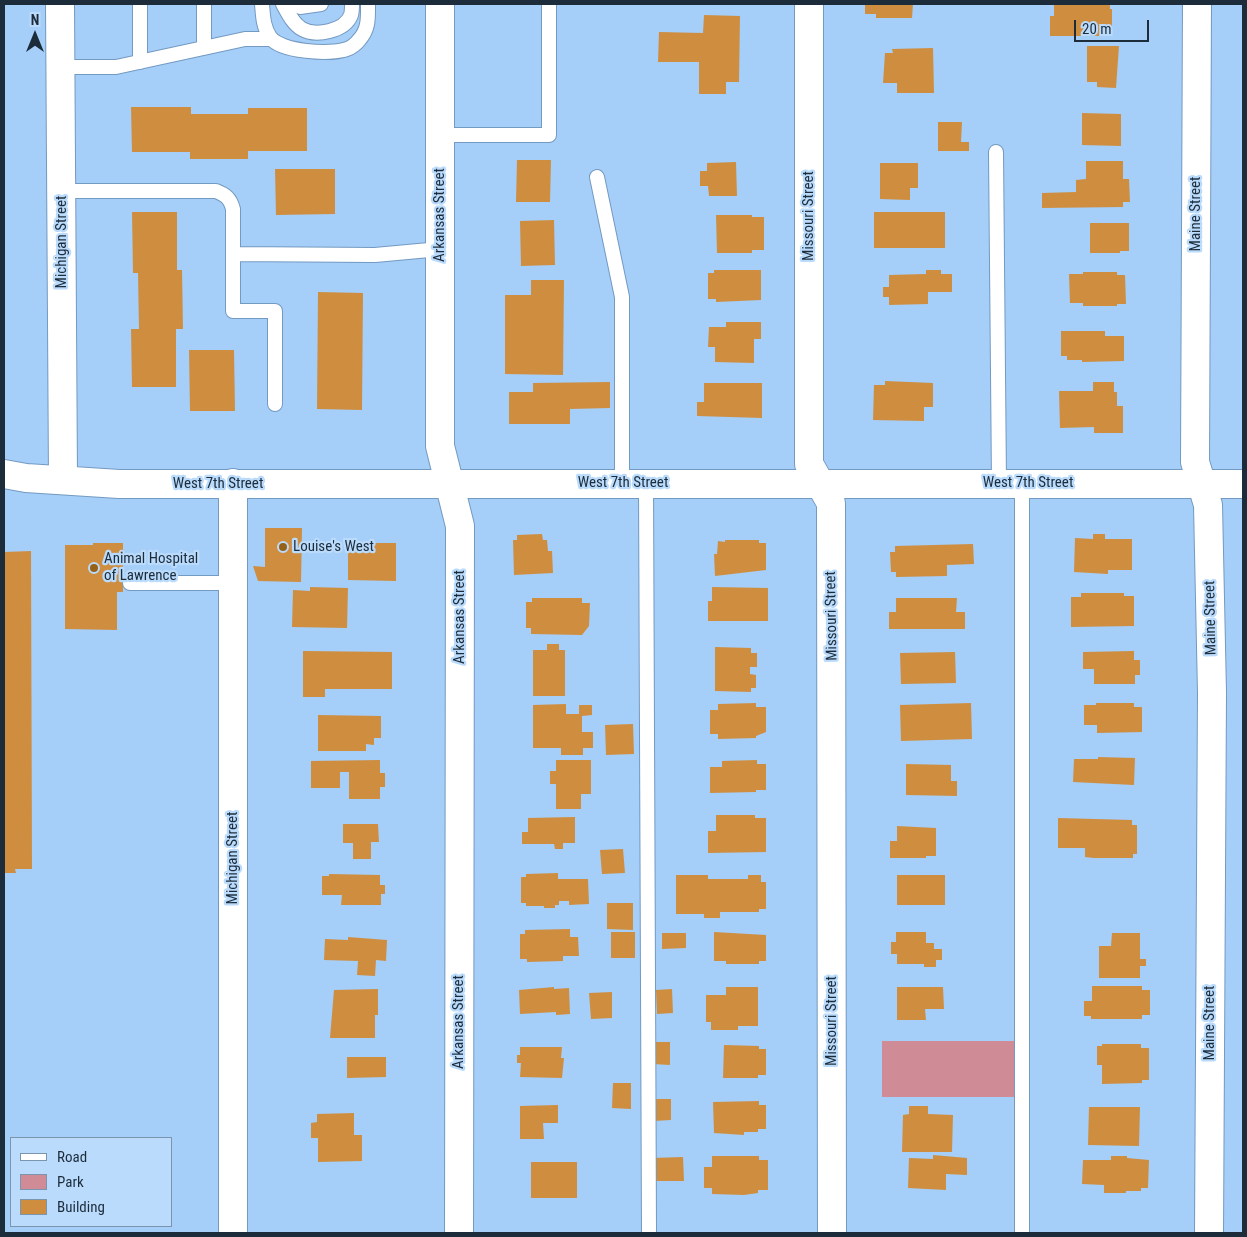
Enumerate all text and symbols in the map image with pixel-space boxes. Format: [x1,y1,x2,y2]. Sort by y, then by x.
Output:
north arrow [10,10,60,60]
scale bar [1077,10,1152,42]
text: N [31,12,39,28]
text: 20 m [1082,20,1112,38]
street label: Arkansas Street [431,168,449,262]
street label: Missouri Street [800,171,818,261]
street label: Maine Street [1187,177,1205,251]
street label: Michigan Street [53,196,71,288]
street label: West 7th Street [578,474,668,492]
street label: West 7th Street [983,474,1073,492]
street label: West 7th Street [173,475,263,493]
place label: Louise's West [293,538,374,556]
marker: Louise's West [277,541,289,553]
place label: Animal Hospital of Lawrence [104,550,198,585]
marker: Animal Hospital of Lawrence [88,562,100,574]
street label: Arkansas Street [451,570,469,664]
street label: Missouri Street [822,571,842,661]
street label: Maine Street [1201,580,1221,656]
street label: Michigan Street [224,812,242,904]
street label: Arkansas Street [450,975,468,1069]
street label: Missouri Street [823,976,841,1066]
street label: Maine Street [1201,986,1219,1060]
legend [10,1137,172,1227]
text: Road [57,1148,87,1166]
text: Park [57,1173,84,1191]
text: Building [57,1198,105,1216]

